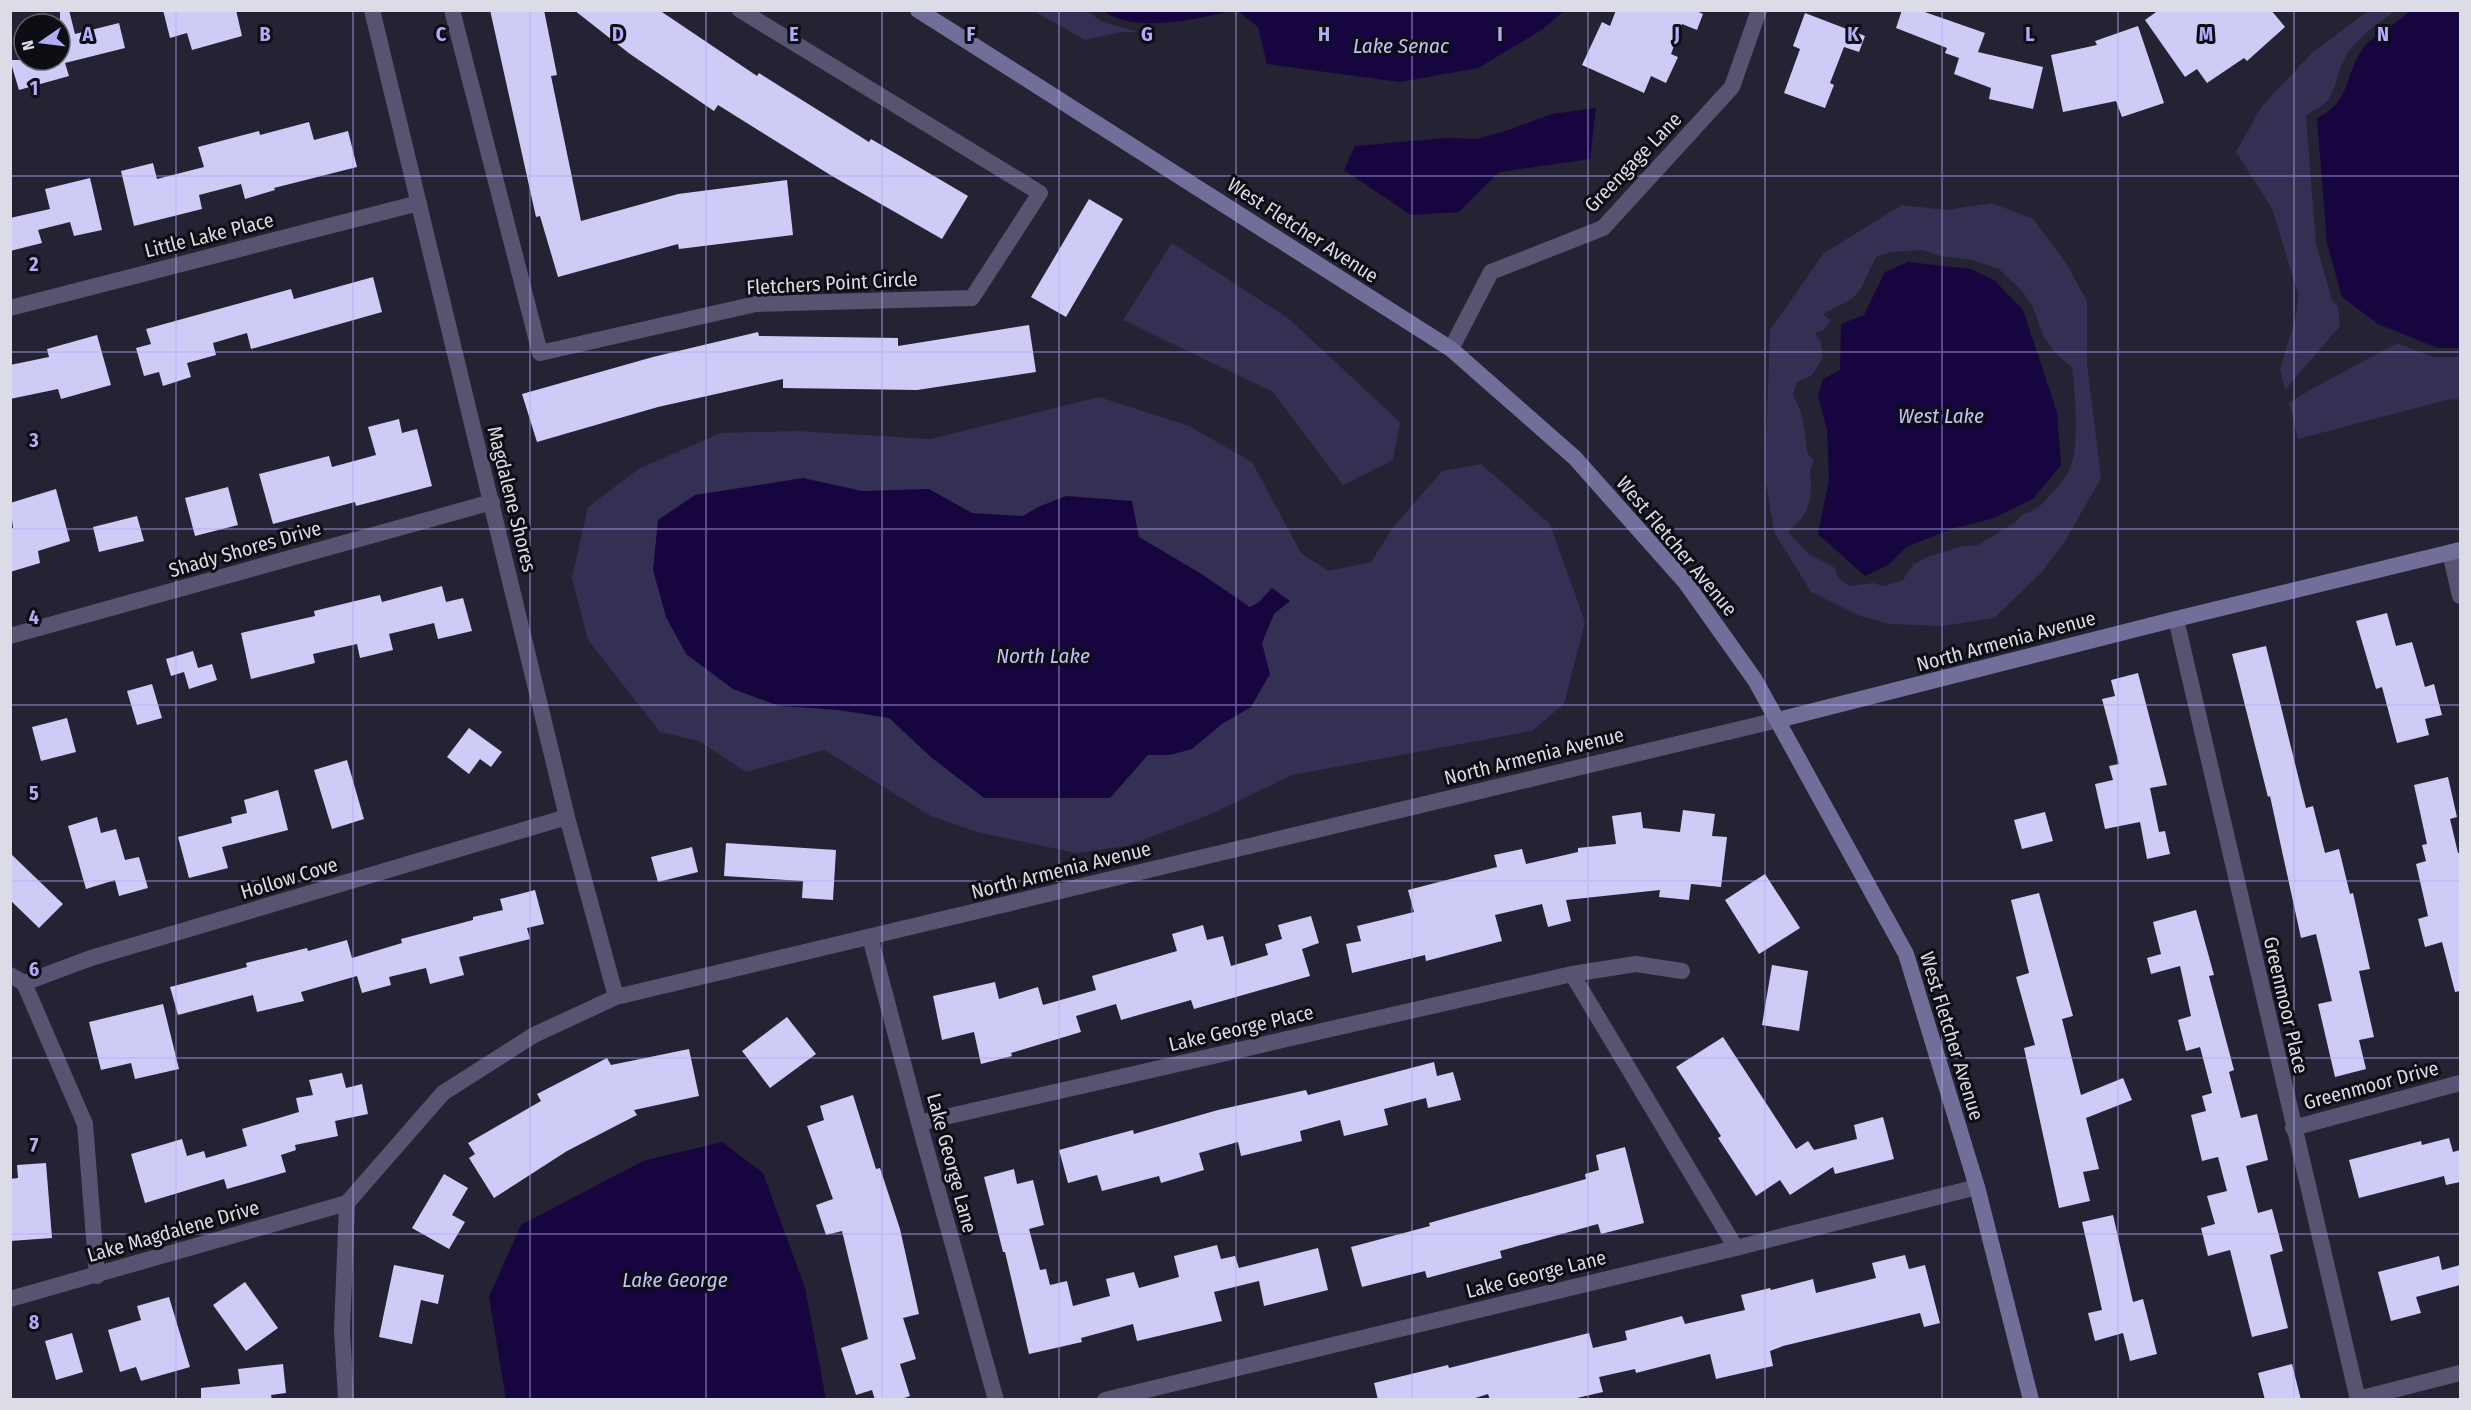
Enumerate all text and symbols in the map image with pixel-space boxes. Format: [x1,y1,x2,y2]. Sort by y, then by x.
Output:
north arrow [12,12,72,72]
text: A [82,22,95,46]
text: B [259,22,271,46]
text: C [436,22,447,46]
text: D [612,22,624,46]
text: E [789,22,799,46]
text: F [967,22,976,46]
text: G [1141,22,1153,46]
text: H [1318,22,1330,46]
text: I [1497,22,1503,46]
text: J [1673,22,1680,46]
text: K [1847,22,1859,46]
text: L [2025,22,2035,46]
text: M [2199,22,2213,46]
text: N [2377,22,2389,46]
water label: Lake Senac [1353,33,1450,59]
text: N [18,39,38,52]
text: 1 [30,76,38,100]
street label: Greengage Lane [1579,107,1687,217]
street label: West Fletcher Avenue [1223,172,1383,288]
street label: Little Lake Place [142,207,276,263]
text: 2 [28,252,39,276]
street label: Fletchers Point Circle [746,267,918,299]
water label: West Lake [1898,403,1984,429]
street label: Magdalene Shores [482,424,542,574]
text: 3 [28,428,39,452]
street label: West Fletcher Avenue [1612,471,1742,621]
street label: Shady Shores Drive [166,516,324,582]
text: 4 [29,605,39,629]
street label: North Armenia Avenue [1914,606,2098,676]
water label: North Lake [996,643,1090,669]
street label: North Armenia Avenue [1442,722,1626,790]
text: 5 [29,781,39,805]
street label: North Armenia Avenue [969,836,1153,904]
street label: Hollow Cove [238,852,340,904]
street label: Greenmoor Place [2259,934,2313,1076]
street label: West Fletcher Avenue [1915,949,1989,1123]
text: 6 [29,957,39,981]
street label: Lake George Place [1166,1000,1316,1056]
street label: Greenmoor Drive [2301,1055,2441,1115]
street label: Lake George Lane [922,1091,982,1235]
text: 7 [30,1133,39,1157]
street label: Lake Magdalene Drive [84,1195,262,1267]
street label: Lake George Lane [1464,1245,1608,1303]
water label: Lake George [622,1267,728,1293]
text: 8 [29,1310,40,1334]

